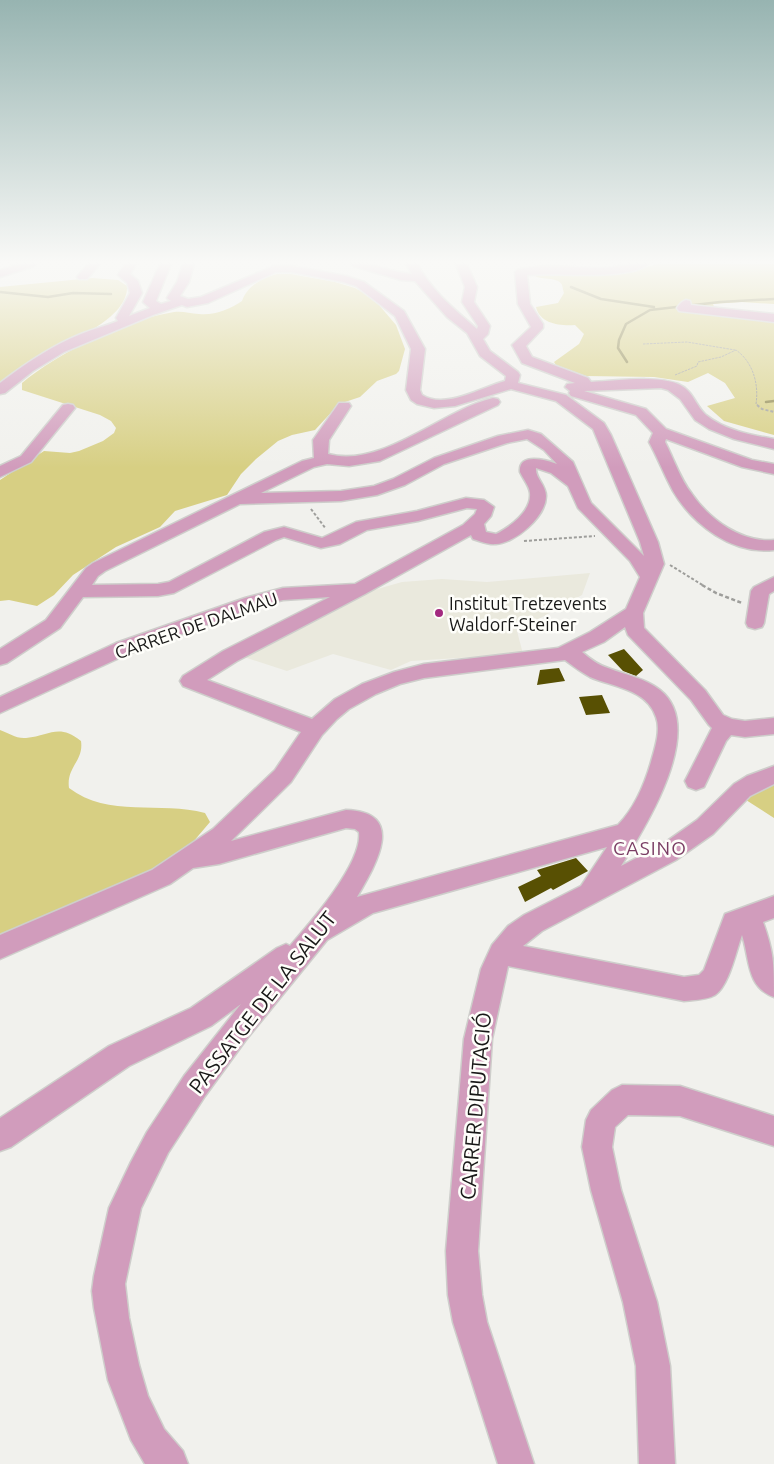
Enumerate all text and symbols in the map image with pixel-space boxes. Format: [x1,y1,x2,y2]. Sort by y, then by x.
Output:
street label: CARRER DE DALMAU [112,588,280,662]
place label: Institut Tretzevents Waldorf-Steiner [449,593,607,634]
marker: Institut Tretzevents Waldorf-Steiner [433,607,445,619]
district label: CASINO [613,837,687,859]
street label: PASSATGE DE LA SALUT [183,906,341,1098]
street label: CARRER DIPUTACIÓ [455,1011,495,1201]

